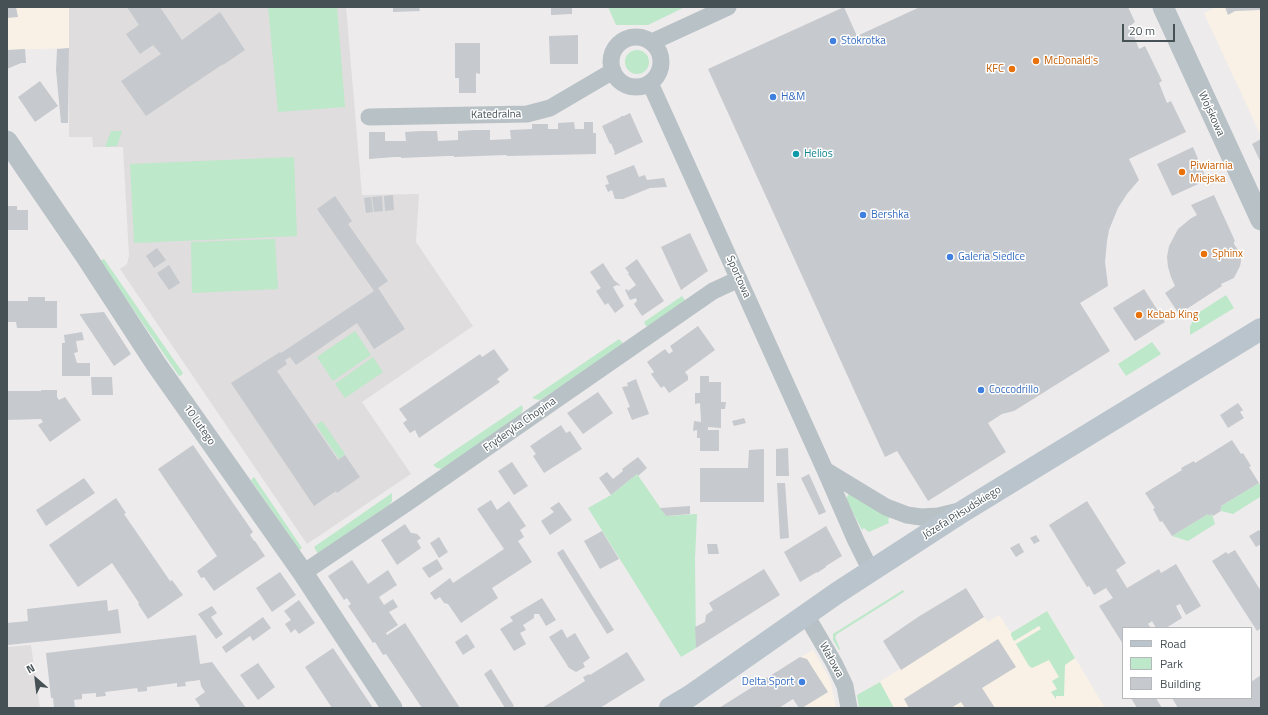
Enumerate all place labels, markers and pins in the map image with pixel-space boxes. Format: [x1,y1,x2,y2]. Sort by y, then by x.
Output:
place label: Stokrotka [841,34,886,48]
marker: Stokrotka [828,36,838,46]
place label: McDonald's [1044,54,1098,68]
marker: McDonald's [1031,56,1041,66]
place label: KFC [986,62,1004,76]
marker: KFC [1007,64,1017,74]
place label: H&M [781,90,805,104]
marker: H&M [768,92,778,102]
place label: Helios [804,147,833,161]
marker: Helios [791,149,801,159]
place label: Piwiarnia Miejska [1190,159,1233,185]
marker: Piwiarnia Miejska [1177,167,1187,177]
place label: Bershka [871,208,909,222]
marker: Bershka [858,210,868,220]
place label: Sphinx [1212,247,1243,261]
marker: Sphinx [1199,249,1209,259]
place label: Galeria Siedlce [958,250,1025,264]
marker: Galeria Siedlce [945,252,955,262]
place label: Kebab King [1147,308,1198,322]
marker: Kebab King [1134,310,1144,320]
place label: Coccodrillo [989,383,1039,397]
marker: Coccodrillo [976,385,986,395]
place label: Delta Sport [742,675,794,689]
marker: Delta Sport [797,677,807,687]

